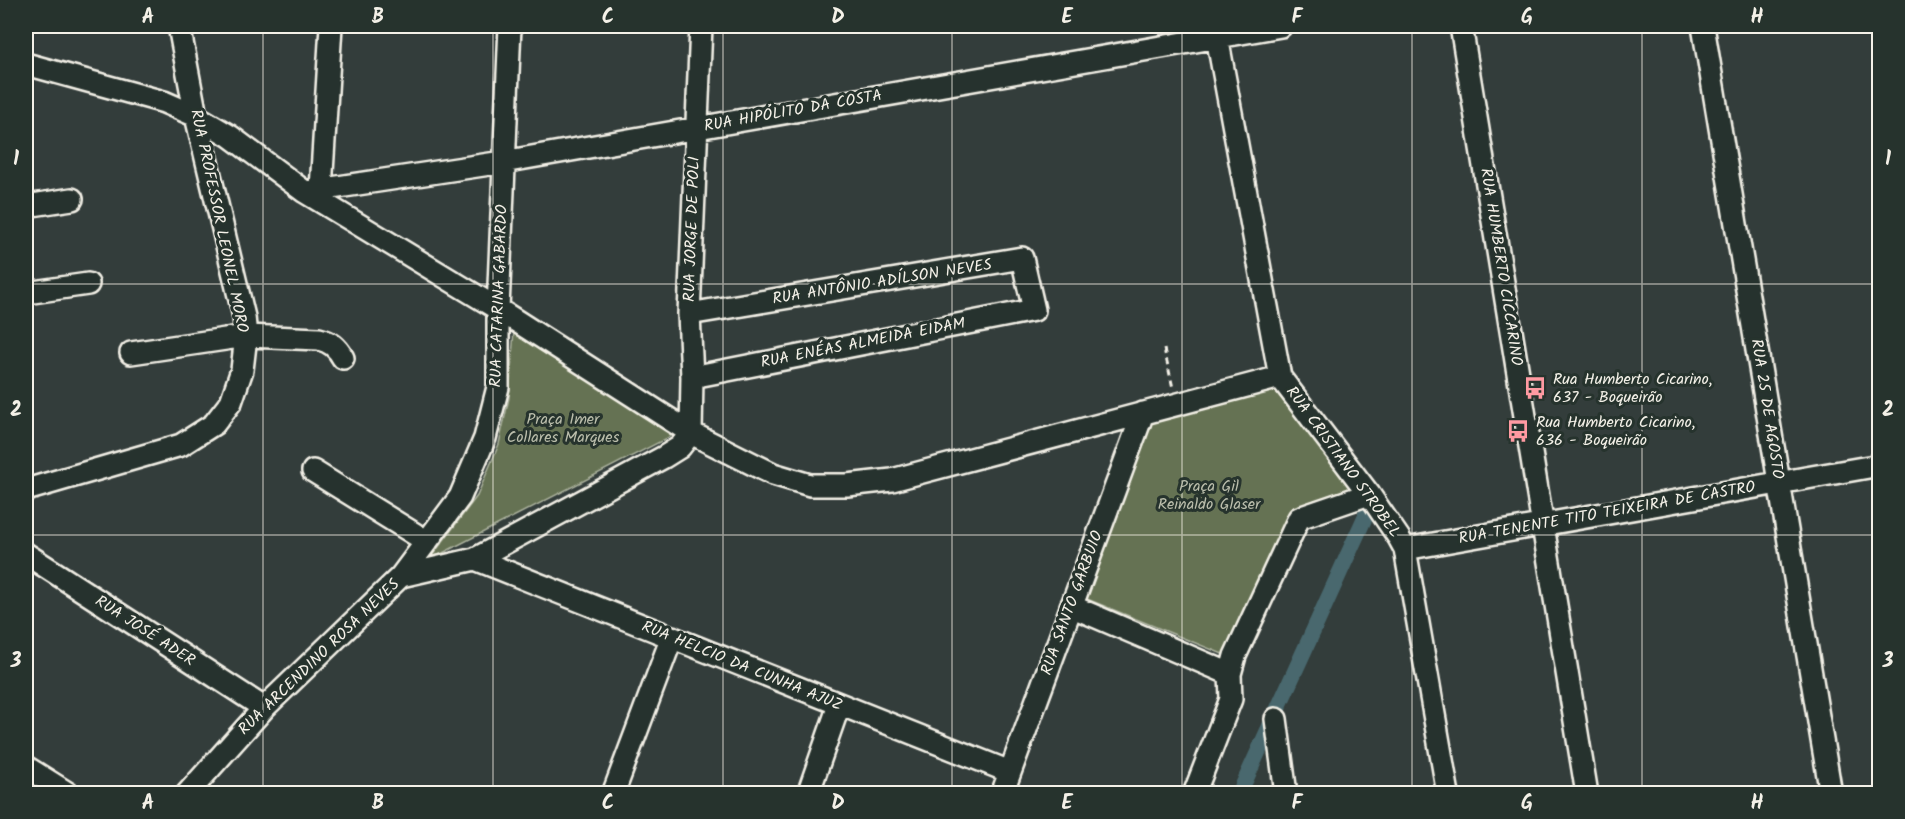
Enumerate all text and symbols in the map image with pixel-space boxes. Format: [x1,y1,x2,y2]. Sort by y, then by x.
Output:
text: A [142,2,154,34]
text: B [372,2,384,34]
text: C [602,2,614,34]
text: D [831,2,845,34]
text: E [1061,2,1073,34]
text: F [1292,2,1304,34]
text: G [1521,2,1533,34]
text: H [1750,2,1764,34]
street label: RUA HIPÓLITO DA COSTA [702,83,884,139]
street label: RUA PROFESSOR LEONEL MORO [183,107,255,335]
text: 1 [13,144,19,176]
text: 1 [1885,144,1891,176]
street label: RUA JORGE DE POLI [677,156,707,302]
street label: RUA HUMBERTO CICCARINO [1473,166,1529,368]
street label: RUA CATARINA GABARDO [483,204,515,388]
street label: RUA ANTÔNIO ADÍLSON NEVES [770,252,994,312]
street label: RUA ENÉAS ALMEIDA EIDAM [758,311,968,375]
street label: RUA 25 DE AGOSTO [1744,337,1790,481]
place label: Rua Humberto Cicarino, 637 - Boqueirão [1553,367,1712,410]
bus stop icon: Rua Humberto Cicarino, 637 - Boqueirão [1522,375,1548,401]
street label: RUA CRISTIANO STROBEL [1279,381,1407,543]
text: 2 [10,395,22,427]
text: 2 [1882,395,1894,427]
park label: Praça Imer Collares Marques [507,407,619,450]
place label: Rua Humberto Cicarino, 636 - Boqueirão [1536,410,1695,453]
bus stop icon: Rua Humberto Cicarino, 636 - Boqueirão [1505,418,1531,444]
park label: Praça Gil Reinaldo Glaser [1158,474,1262,517]
street label: RUA TENENTE TITO TEIXEIRA DE CASTRO [1457,475,1758,551]
street label: RUA SANTO GARBUIO [1034,527,1110,679]
street label: RUA ARCENDINO ROSA NEVES [232,572,406,741]
street label: RUA JOSÉ ADER [90,589,200,673]
street label: RUA HELCIO DA CUNHA AJUZ [638,614,846,718]
text: 3 [10,646,22,678]
text: 3 [1882,646,1894,678]
text: A [142,788,154,819]
text: B [372,788,384,819]
text: C [602,788,614,819]
text: D [831,788,845,819]
text: E [1061,788,1073,819]
text: F [1292,788,1304,819]
text: G [1521,788,1533,819]
text: H [1750,788,1764,819]

